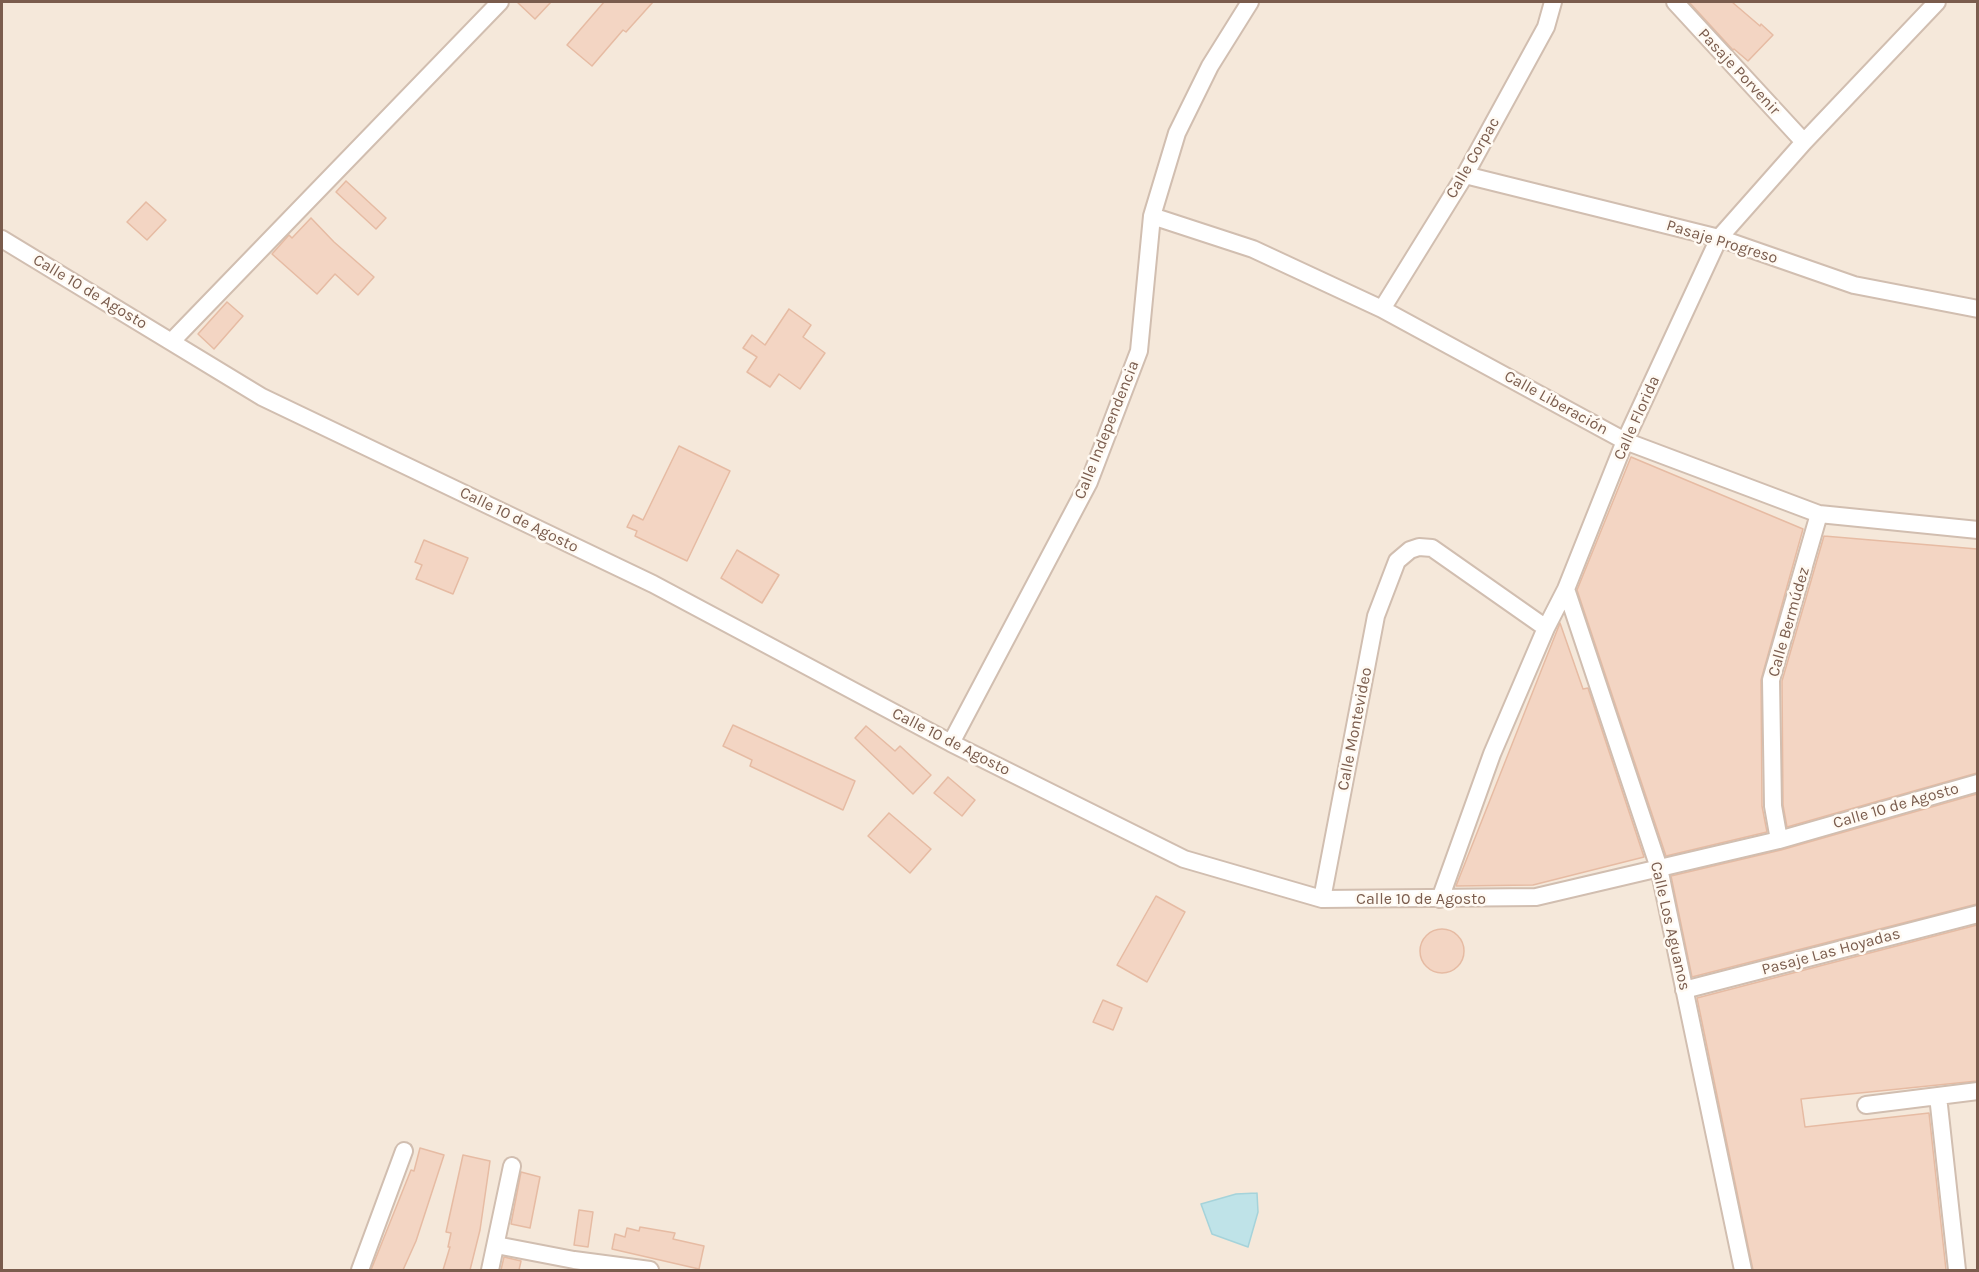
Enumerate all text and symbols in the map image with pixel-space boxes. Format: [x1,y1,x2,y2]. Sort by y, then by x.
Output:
street label: Pasaje Porvenir [1694,25,1784,119]
street label: Calle Corpac [1442,114,1504,202]
street label: Pasaje Progreso [1664,216,1780,268]
street label: Calle 10 de Agosto [29,250,151,334]
street label: Calle Independencia [1070,358,1144,502]
street label: Calle Liberación [1501,367,1611,439]
street label: Calle Florida [1610,373,1664,463]
street label: Calle 10 de Agosto [456,483,582,557]
street label: Calle Bermúdez [1764,565,1814,679]
street label: Calle Montevideo [1334,666,1376,792]
street label: Calle 10 de Agosto [889,704,1013,780]
street label: Calle 10 de Agosto [1831,779,1961,833]
street label: Calle Los Aguanos [1646,860,1694,992]
street label: Calle 10 de Agosto [1356,889,1486,909]
street label: Pasaje Las Hoyadas [1760,924,1902,980]

